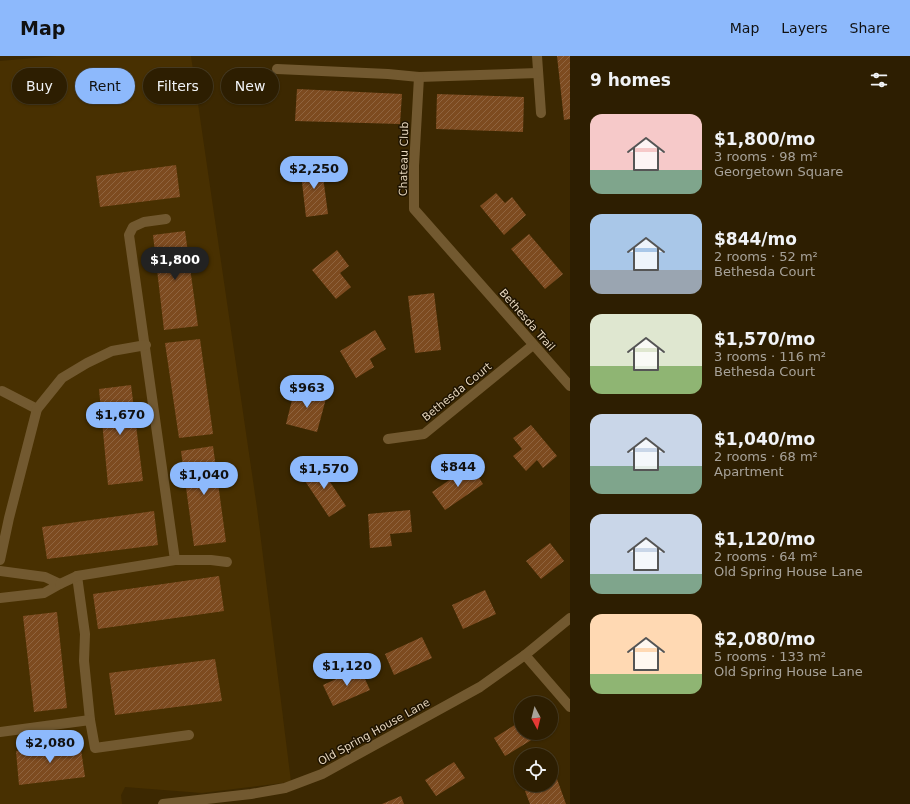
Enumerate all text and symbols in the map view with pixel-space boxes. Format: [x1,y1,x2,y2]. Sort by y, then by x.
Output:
text: Map [20,17,65,39]
text: Map [730,20,759,36]
text: Layers [781,20,828,36]
text: Share [850,20,890,36]
chip: Buy [12,68,67,104]
chip: Rent [75,68,135,104]
chip: Filters [143,68,213,104]
chip: New [221,68,279,104]
icon: filters [868,69,890,91]
text: 9 homes [590,70,671,90]
street label: Chateau Club [397,122,411,196]
text: $1,800/mo [714,129,815,149]
icon: home [622,130,670,178]
text: 3 rooms · 98 m² [714,149,818,164]
pin: $2,250 [281,156,347,190]
text: $2,250 [289,161,339,176]
text: Georgetown Square [714,164,843,179]
text: $844/mo [714,229,797,249]
icon: home [622,230,670,278]
pin: $1,800 [142,247,208,281]
text: 2 rooms · 52 m² [714,249,818,264]
text: $1,800 [150,252,200,267]
text: Bethesda Court [714,264,815,279]
street label: Bethesda Trail [497,286,557,354]
text: $1,570/mo [714,329,815,349]
icon: home [622,330,670,378]
text: 3 rooms · 116 m² [714,349,826,364]
street label: Bethesda Court [420,360,495,424]
text: Bethesda Court [714,364,815,379]
pin: $963 [283,375,331,409]
text: $963 [289,380,325,395]
pin: $1,670 [87,402,153,436]
text: $1,670 [95,407,145,422]
text: $1,040/mo [714,429,815,449]
icon: home [622,430,670,478]
text: 2 rooms · 68 m² [714,449,818,464]
pin: $844 [434,454,482,488]
pin: $1,570 [291,456,357,490]
text: $844 [440,459,476,474]
text: $1,570 [299,461,349,476]
pin: $1,040 [171,462,237,496]
text: Apartment [714,464,784,479]
text: $1,040 [179,467,229,482]
text: $1,120/mo [714,529,815,549]
icon: home [622,530,670,578]
text: 2 rooms · 64 m² [714,549,818,564]
text: Old Spring House Lane [714,564,863,579]
text: $2,080/mo [714,629,815,649]
icon: home [622,630,670,678]
text: 5 rooms · 133 m² [714,649,826,664]
pin: $1,120 [314,653,380,687]
text: $1,120 [322,658,372,673]
text: Old Spring House Lane [714,664,863,679]
street label: Old Spring House Lane [316,696,432,768]
north arrow [514,696,558,740]
map controls [514,696,558,792]
pin: $2,080 [17,730,83,764]
text: $2,080 [25,735,75,750]
button: locate [514,748,558,792]

